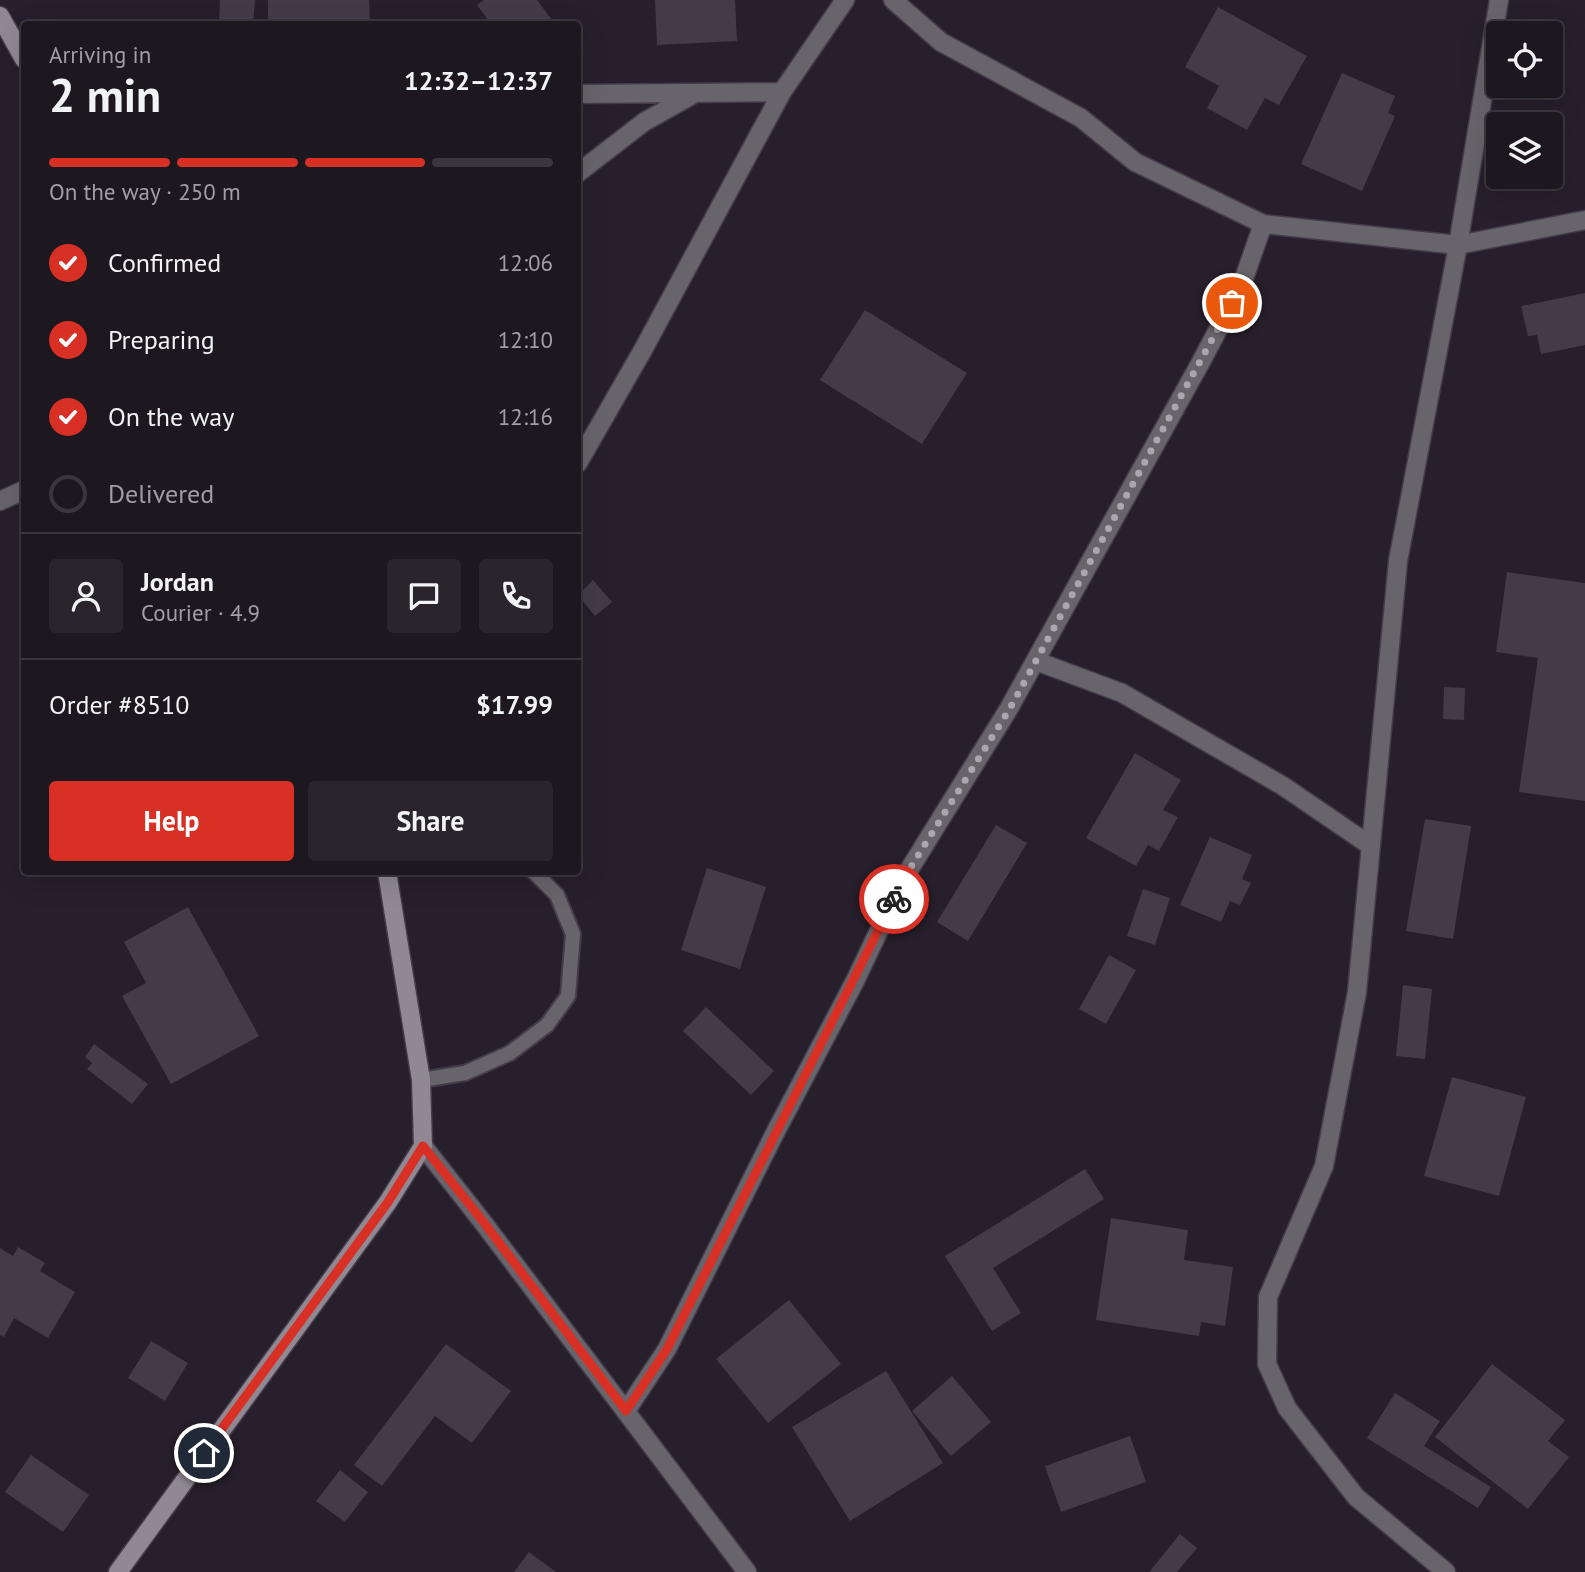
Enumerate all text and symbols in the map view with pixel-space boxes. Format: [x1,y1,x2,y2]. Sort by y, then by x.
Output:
map controls [1486,21,1563,189]
button: locate [1486,21,1563,98]
text: Arriving in [49,40,151,69]
text: 12:32–12:37 [404,64,553,97]
text: 2 min [49,65,161,125]
button: layers [1486,112,1563,189]
text: On the way · 250 m [49,177,241,206]
icon: check [49,244,87,282]
text: Confirmed [108,246,221,279]
text: 12:06 [498,248,553,277]
pin [1202,273,1262,333]
icon: bag [1213,284,1251,322]
icon: check [49,321,87,359]
text: Preparing [108,323,215,356]
text: 12:10 [498,325,553,354]
icon: check [49,398,87,436]
text: On the way [108,400,234,433]
text: 12:16 [498,402,553,431]
text: Delivered [108,477,214,510]
button: person [49,559,123,633]
button: chat [387,559,461,633]
button: phone [479,559,553,633]
text: Jordan [141,565,214,598]
text: Courier · 4.9 [141,598,260,627]
text: Order #8510 [49,688,189,721]
text: $17.99 [476,688,553,721]
button: Help [49,781,294,861]
button: Share [308,781,553,861]
courier [859,864,929,934]
icon: bike [875,880,913,918]
pin [174,1423,234,1483]
icon: home [185,1434,223,1472]

